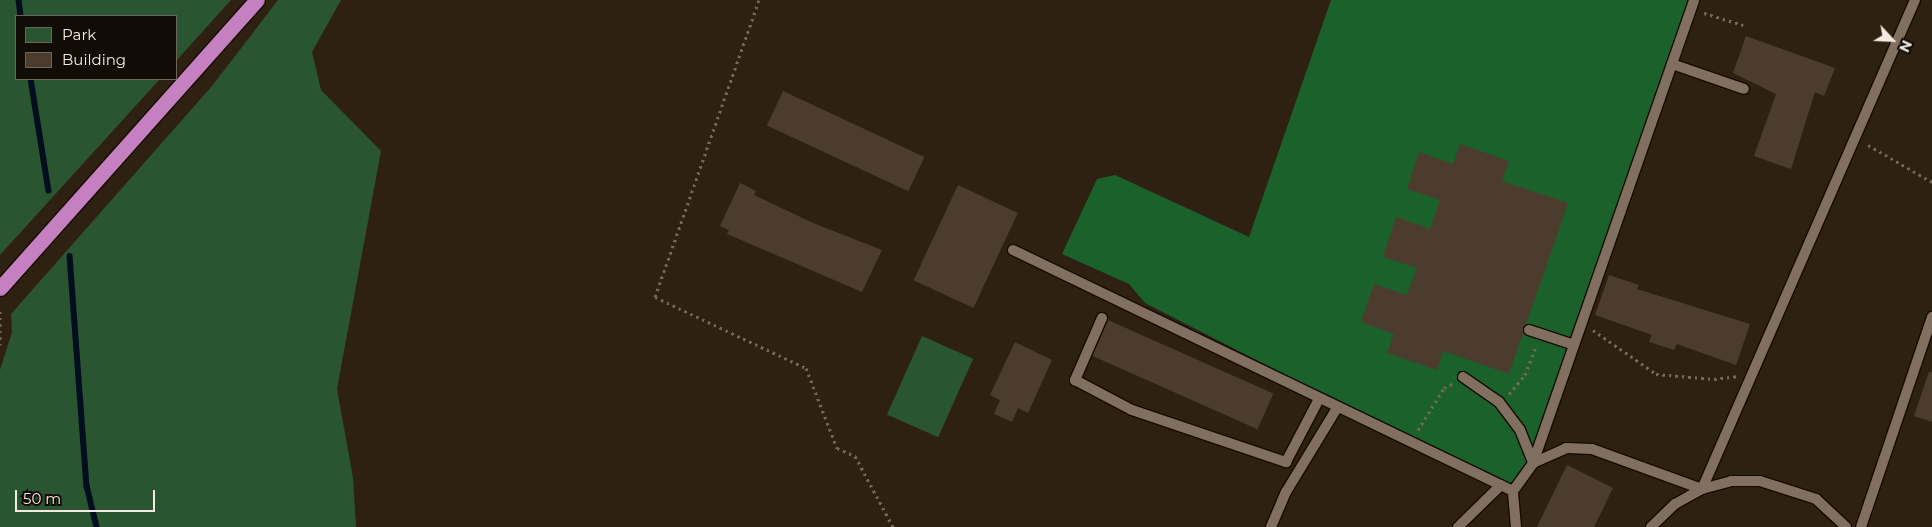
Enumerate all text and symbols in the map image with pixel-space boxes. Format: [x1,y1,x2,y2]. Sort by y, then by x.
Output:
legend [15,15,178,80]
north arrow [1867,15,1917,65]
text: Park [62,25,96,44]
text: N [1895,37,1916,55]
text: Building [62,50,126,69]
scale bar [18,480,158,512]
text: 50 m [23,489,61,508]

